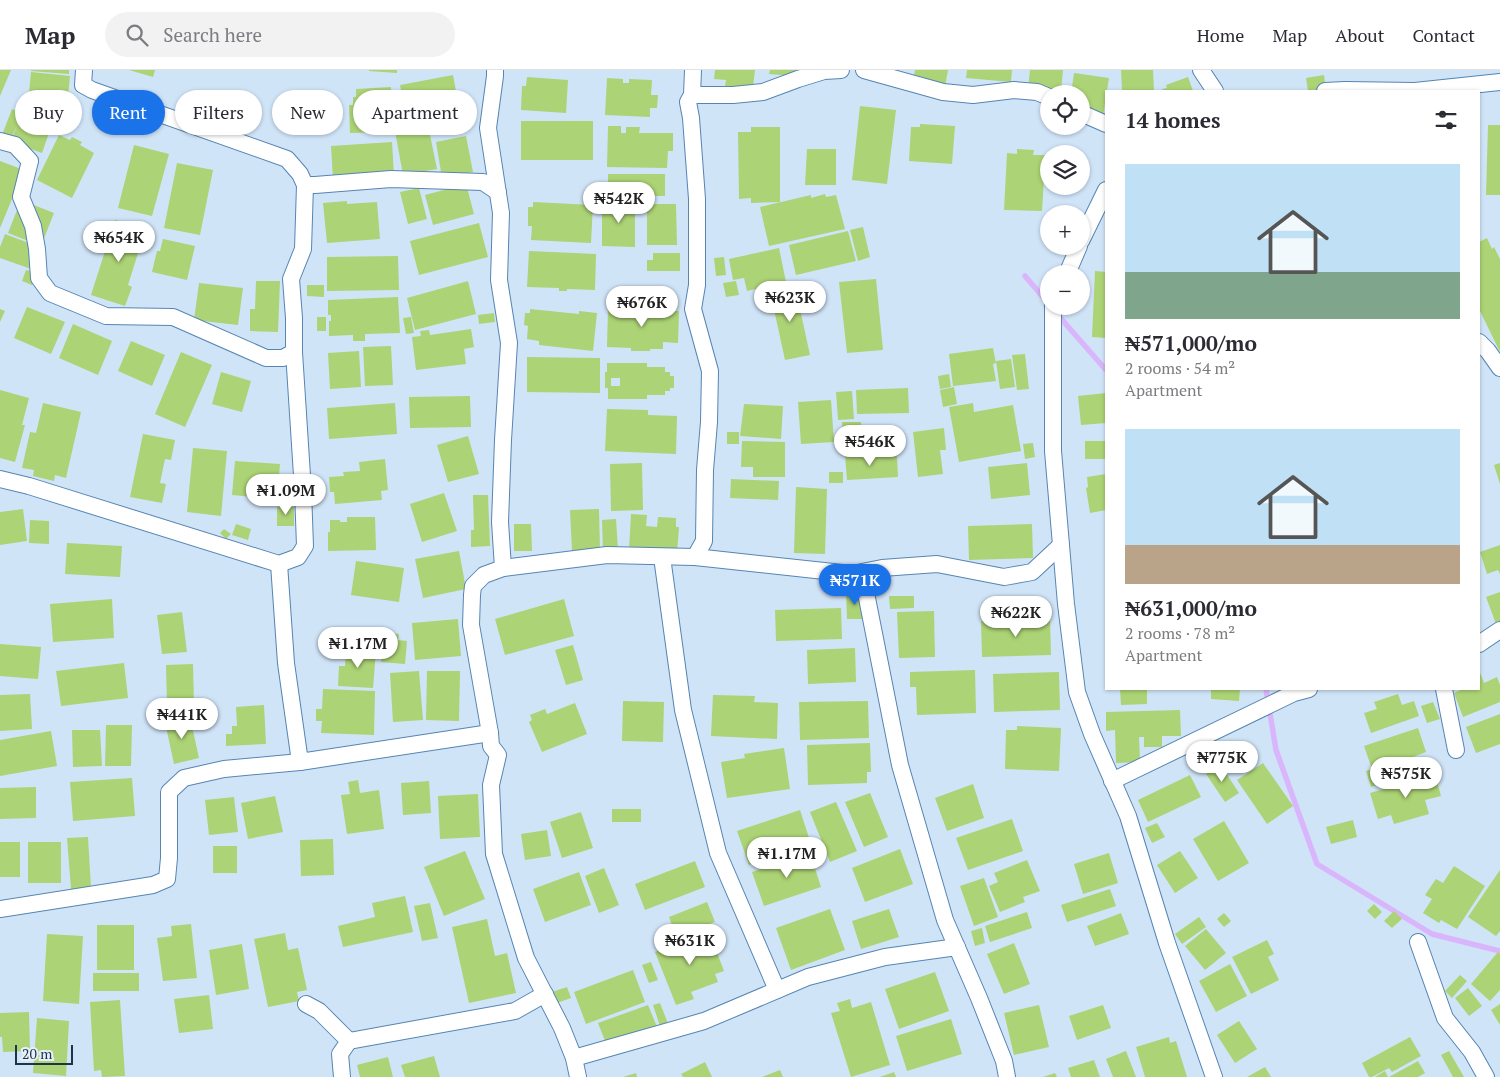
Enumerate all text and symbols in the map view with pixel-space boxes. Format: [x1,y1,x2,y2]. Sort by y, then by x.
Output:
search box [105,12,455,57]
text: Map [25,19,75,51]
icon: search [123,21,151,49]
text: Search here [163,22,262,47]
text: Home [1197,23,1244,47]
text: Map [1272,23,1307,47]
text: About [1335,23,1384,47]
text: Contact [1412,23,1475,47]
map controls [1040,85,1090,315]
button: locate [1040,85,1090,135]
chip: Buy [15,90,82,135]
chip: Rent [92,90,165,135]
chip: Filters [175,90,262,135]
chip: New [272,90,343,135]
chip: Apartment [353,90,477,135]
text: 14 homes [1125,106,1221,134]
icon: filters [1432,106,1460,134]
button: layers [1040,145,1090,195]
pin: ₦542K [584,182,654,224]
text: ₦542K [594,187,644,209]
icon: home [1248,197,1338,287]
button: + [1040,205,1090,255]
pin: ₦654K [84,220,154,263]
text: ₦654K [94,226,144,248]
button: − [1040,265,1090,315]
pin: ₦623K [755,280,825,323]
pin: ₦676K [607,286,677,328]
text: ₦623K [765,286,815,308]
text: ₦676K [617,291,667,313]
text: ₦571,000/mo [1125,329,1257,357]
text: 2 rooms · 54 m² [1125,357,1235,379]
text: Apartment [1125,379,1202,401]
pin: ₦546K [835,424,905,467]
text: ₦546K [845,430,895,452]
icon: home [1248,462,1338,552]
pin: ₦1.09M [245,474,327,516]
text: ₦1.09M [257,479,315,501]
pin: ₦571K [820,564,890,606]
text: ₦571K [830,569,880,591]
text: ₦631,000/mo [1125,594,1257,622]
pin: ₦622K [981,596,1051,638]
text: ₦622K [991,601,1041,623]
text: 2 rooms · 78 m² [1125,622,1235,644]
pin: ₦1.17M [317,626,399,669]
text: ₦1.17M [329,632,387,654]
text: Apartment [1125,644,1202,666]
pin: ₦441K [147,698,217,740]
text: ₦441K [157,703,207,725]
pin: ₦775K [1187,740,1257,783]
text: ₦775K [1197,746,1247,768]
pin: ₦575K [1371,756,1441,799]
text: ₦575K [1381,762,1431,784]
pin: ₦1.17M [746,836,828,879]
text: ₦1.17M [758,842,816,864]
pin: ₦631K [655,924,725,966]
text: ₦631K [665,929,715,951]
scale bar [15,1042,72,1065]
text: 20 m [22,1044,52,1063]

